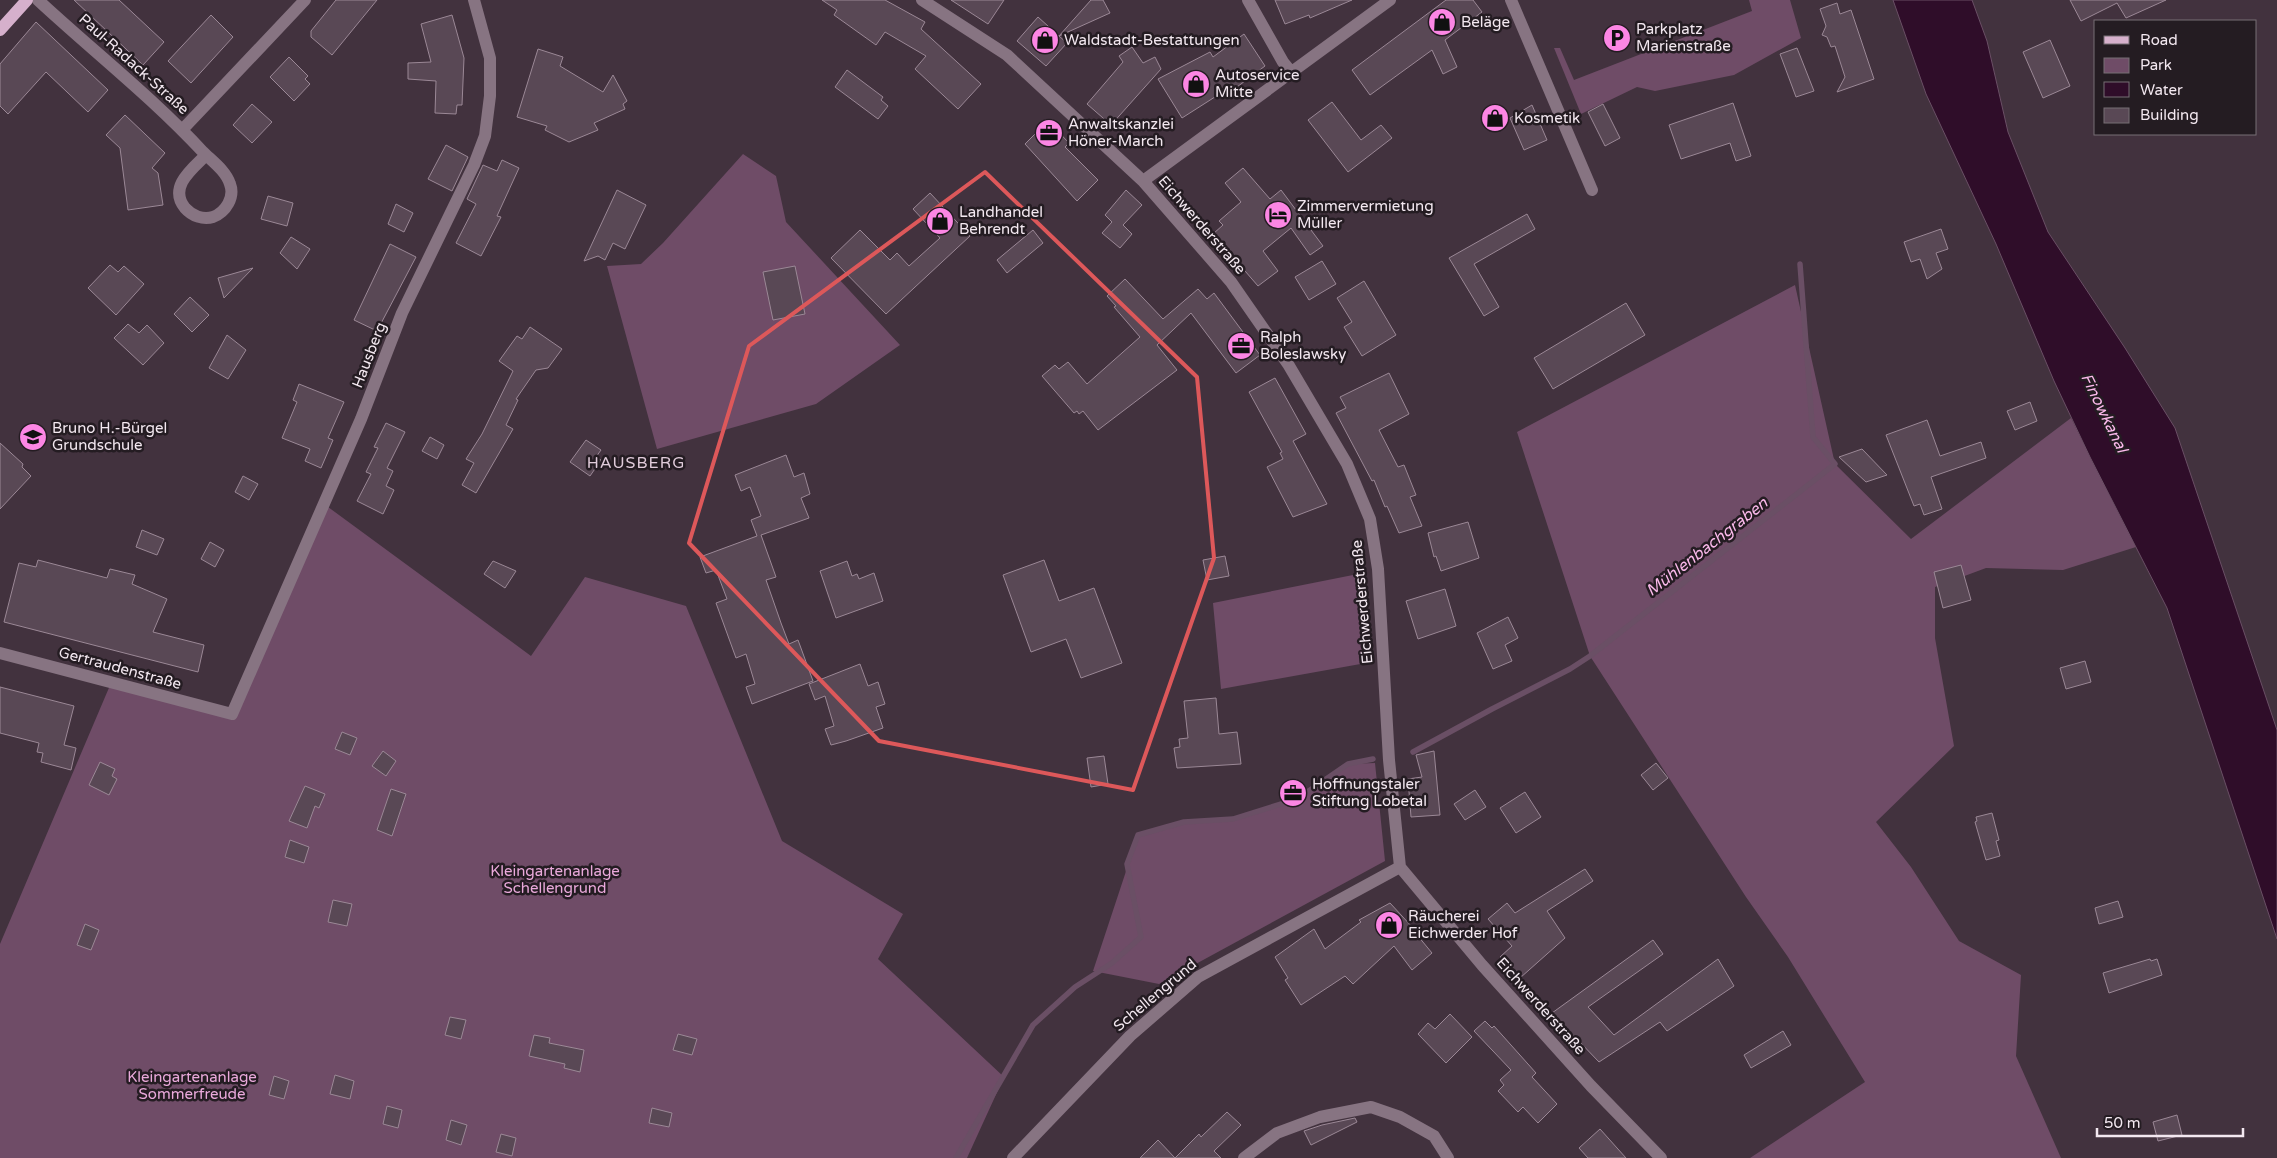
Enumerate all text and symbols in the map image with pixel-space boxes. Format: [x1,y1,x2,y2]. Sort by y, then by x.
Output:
shop icon: Beläge [1427,7,1457,37]
street label: Paul-Radack-Straße [75,10,193,118]
place label: Beläge [1461,13,1510,31]
place label: Parkplatz Marienstraße [1636,20,1731,55]
legend [2094,20,2257,135]
parking icon: Parkplatz Marienstraße [1602,23,1632,53]
shop icon: Waldstadt-Bestattungen [1030,25,1060,55]
place label: Waldstadt-Bestattungen [1064,31,1240,49]
text: Road [2140,31,2178,49]
text: Park [2140,56,2172,74]
place label: Autoservice Mitte [1215,66,1299,101]
shop icon: Autoservice Mitte [1181,69,1211,99]
text: Water [2140,81,2183,99]
shop icon: Kosmetik [1480,103,1510,133]
text: Building [2140,106,2199,124]
place label: Kosmetik [1514,109,1580,127]
place label: Anwaltskanzlei Höner-March [1068,115,1174,150]
office icon: Anwaltskanzlei Höner-March [1034,118,1064,148]
street label: Eichwerderstraße [1154,172,1250,278]
place label: Zimmervermietung Müller [1297,197,1434,232]
hotel icon: Zimmervermietung Müller [1263,200,1293,230]
place label: Landhandel Behrendt [959,203,1043,238]
shop icon: Landhandel Behrendt [925,206,955,236]
street label: Hausberg [348,320,390,390]
place label: Ralph Boleslawsky [1260,328,1346,363]
office icon: Ralph Boleslawsky [1226,331,1256,361]
water label: Finowkanal [2076,370,2133,458]
place label: Bruno H.-Bürgel Grundschule [52,419,167,454]
school or university icon: Bruno H.-Bürgel Grundschule [18,422,48,452]
district label: HAUSBERG [587,453,685,473]
water label: Mühlenbachgraben [1642,492,1773,601]
street label: Eichwerderstraße [1348,539,1376,665]
street label: Gertraudenstraße [57,643,183,693]
place label: Hoffnungstaler Stiftung Lobetal [1312,775,1427,810]
office icon: Hoffnungstaler Stiftung Lobetal [1278,778,1308,808]
park label: Kleingartenanlage Schellengrund [490,862,620,897]
place label: Räucherei Eichwerder Hof [1408,907,1518,942]
shop icon: Räucherei Eichwerder Hof [1374,910,1404,940]
street label: Eichwerderstraße [1493,954,1589,1058]
street label: Schellengrund [1110,955,1200,1035]
park label: Kleingartenanlage Sommerfreude [127,1068,257,1103]
scale bar [2097,1106,2243,1138]
text: 50 m [2104,1114,2141,1132]

